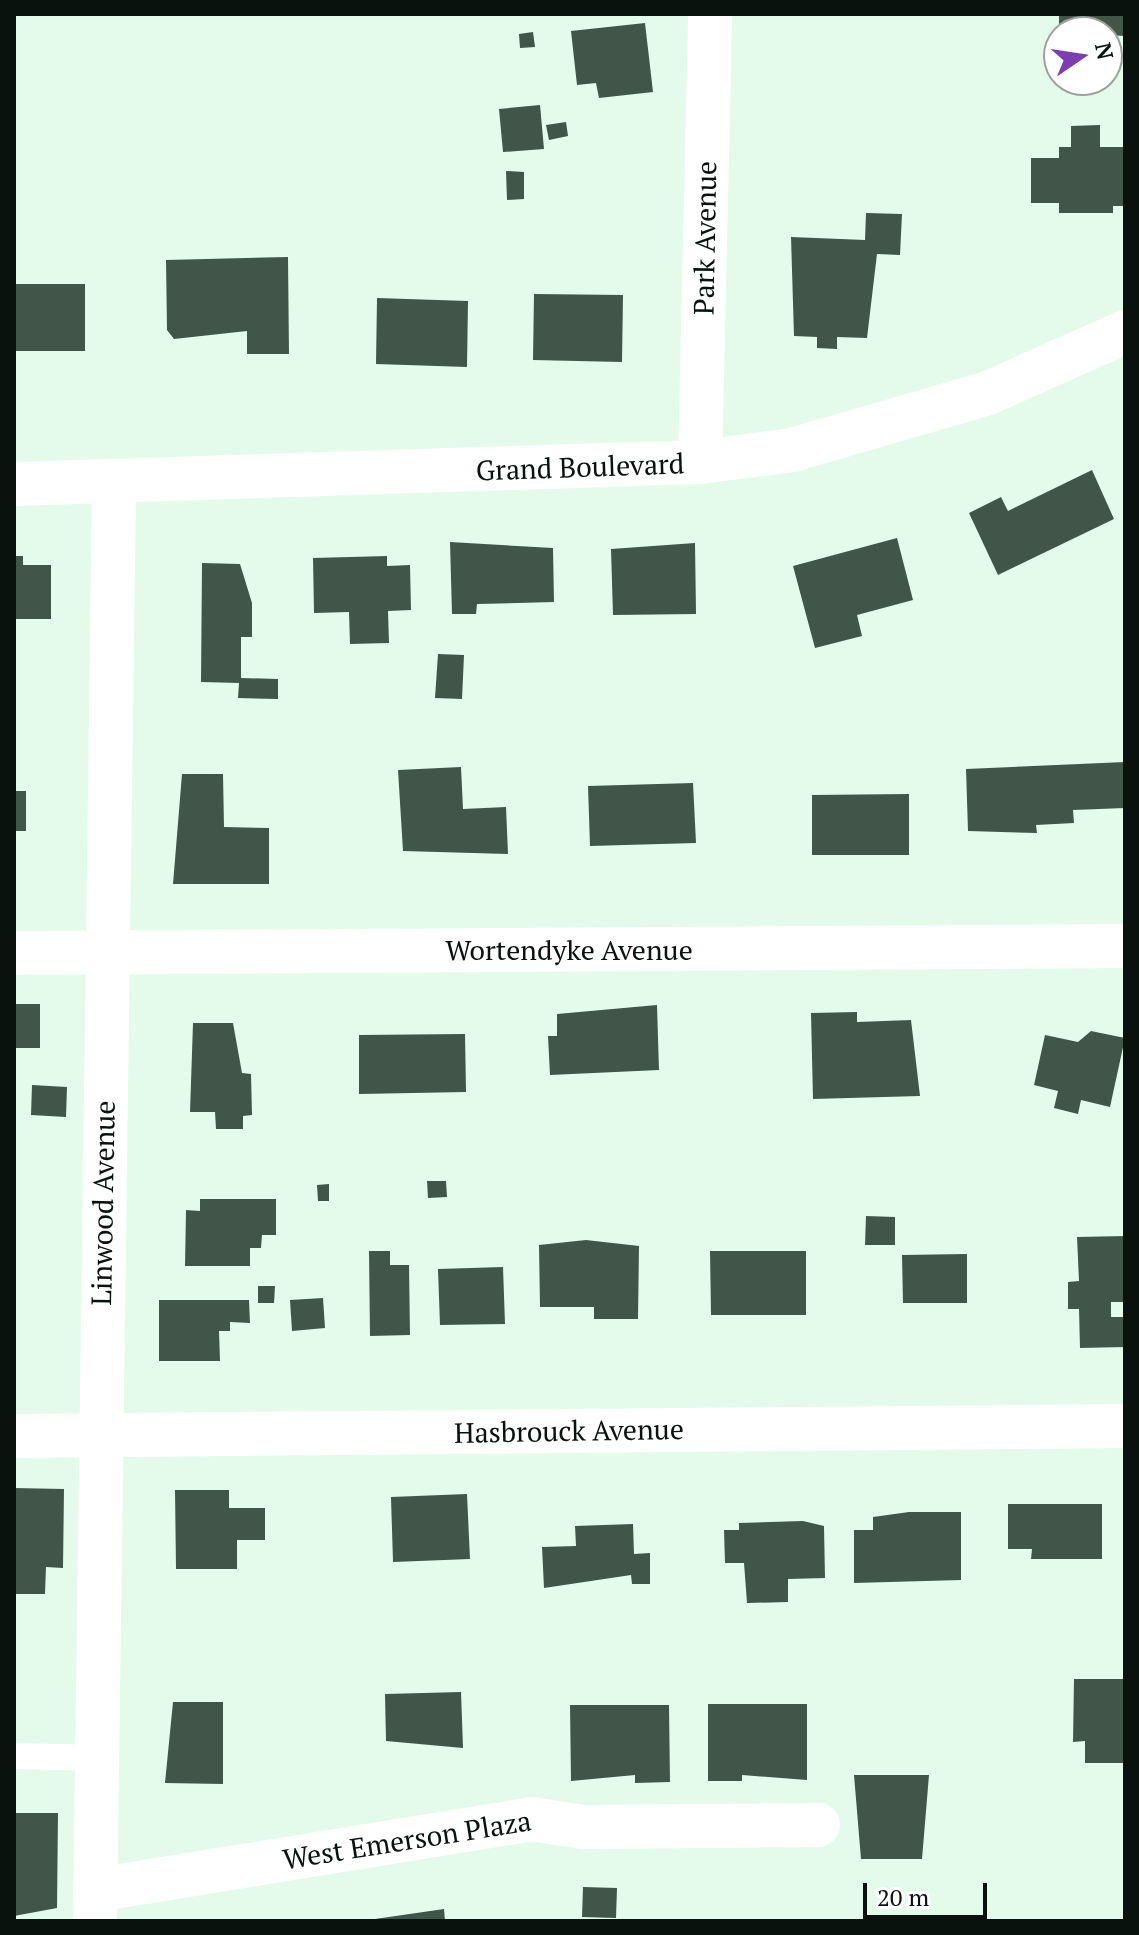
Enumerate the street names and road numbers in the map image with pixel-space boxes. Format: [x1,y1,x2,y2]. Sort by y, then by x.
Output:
street label: Park Avenue [687,160,723,316]
street label: Grand Boulevard [475,447,685,487]
street label: Wortendyke Avenue [445,933,693,967]
street label: Linwood Avenue [84,1100,122,1306]
street label: Hasbrouck Avenue [454,1412,684,1450]
street label: West Emerson Plaza [280,1804,534,1876]

